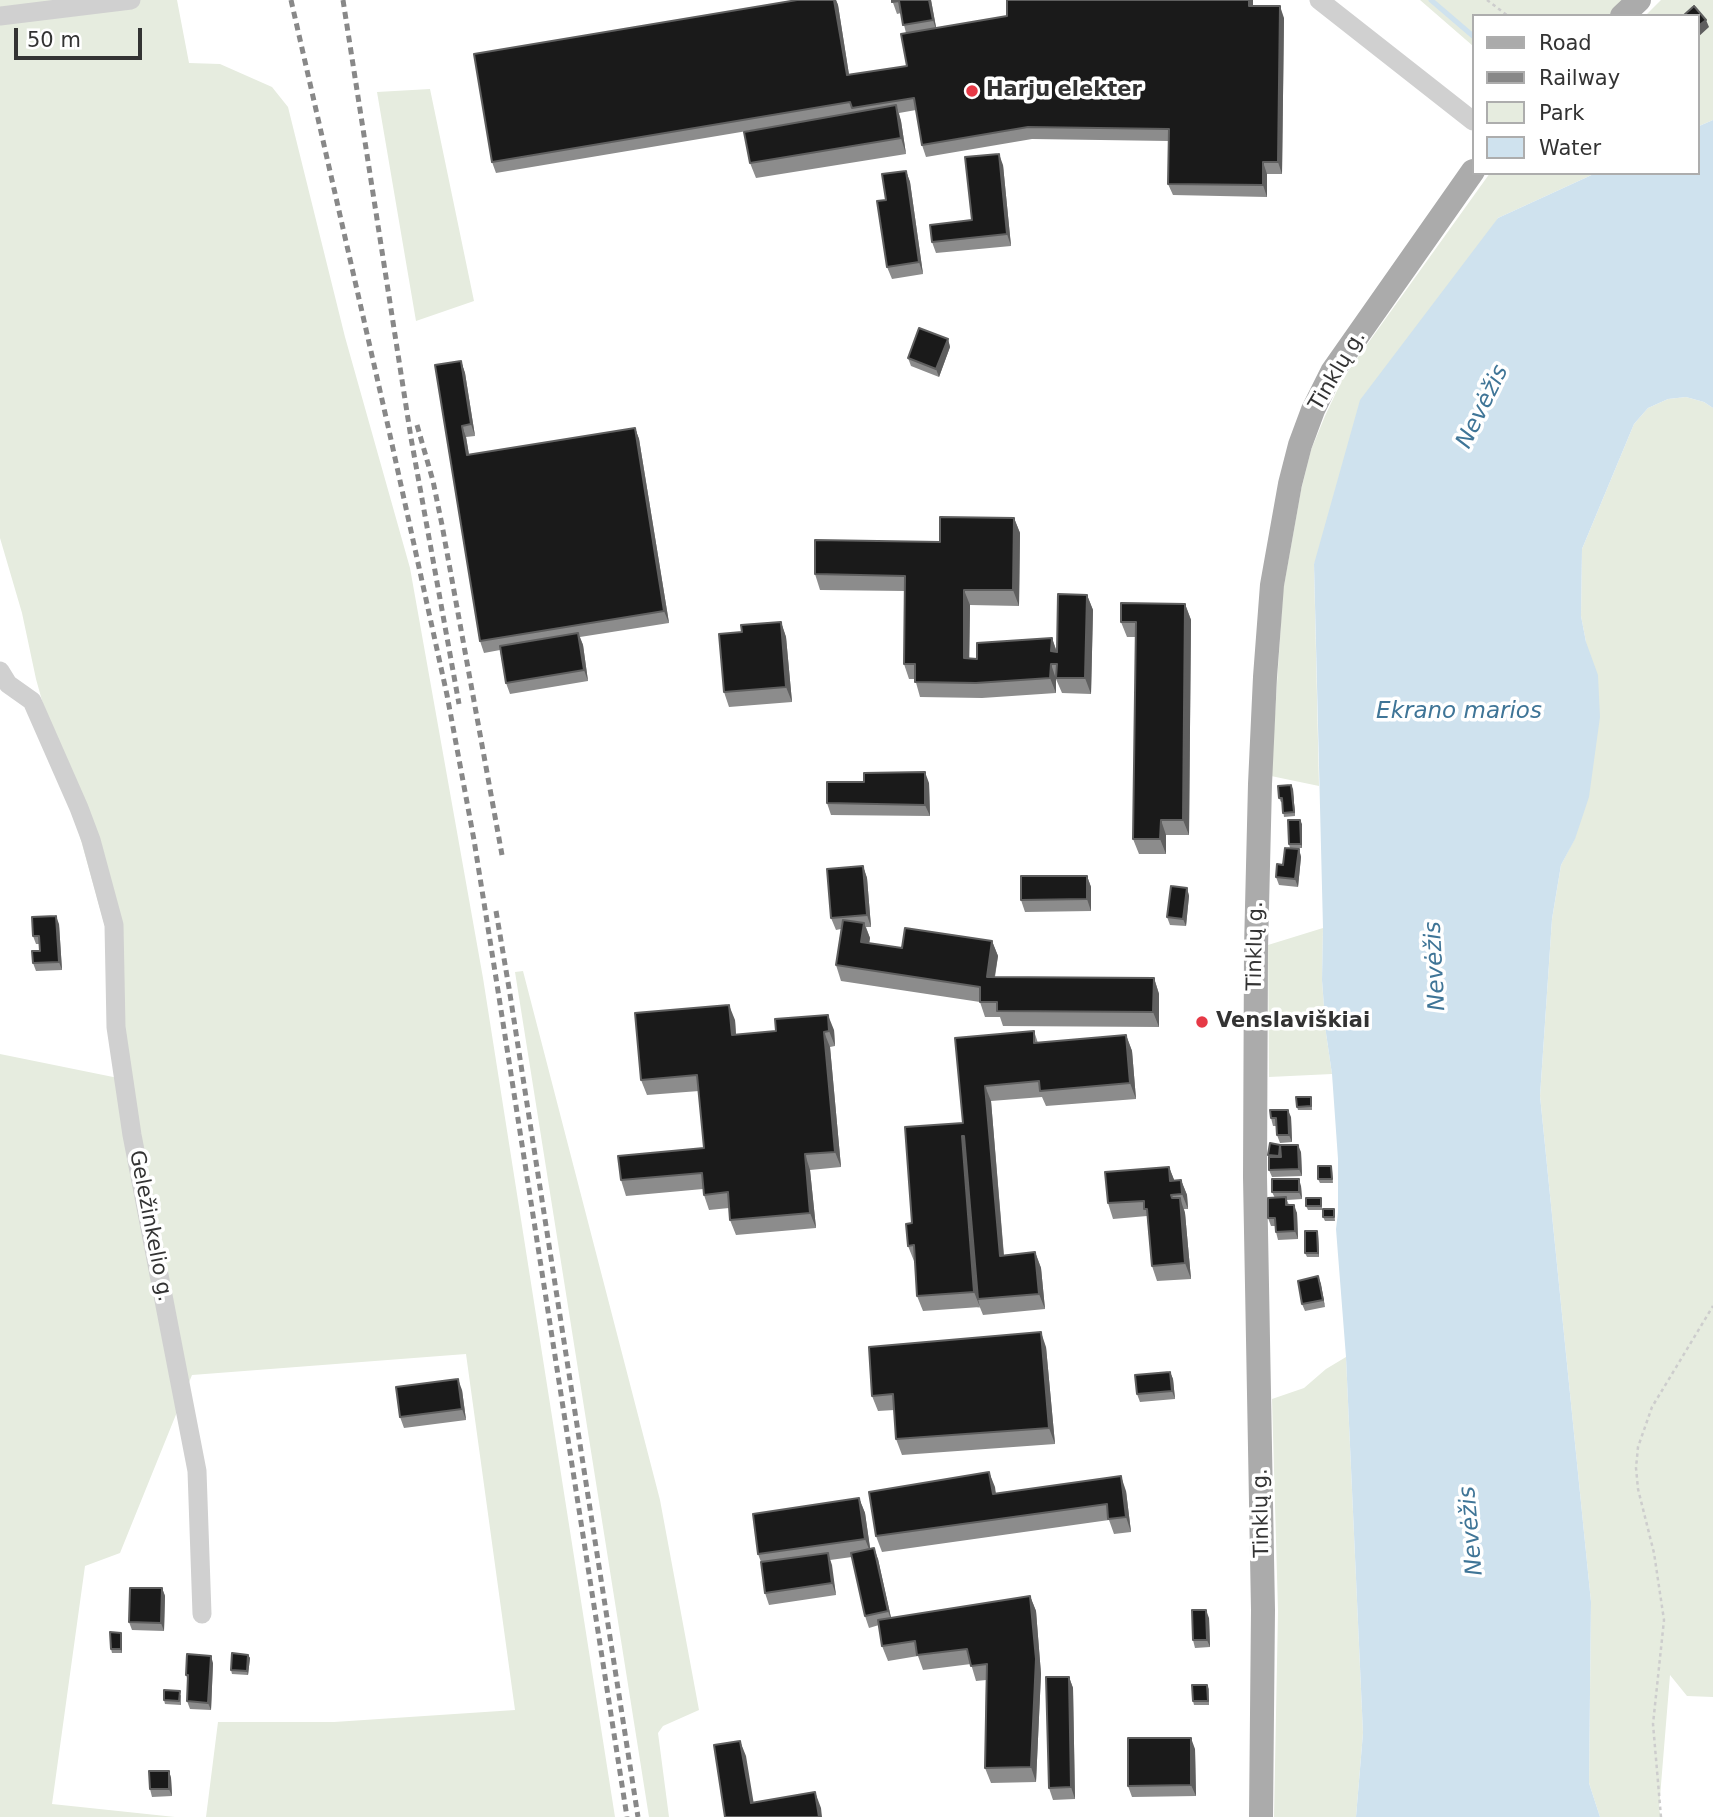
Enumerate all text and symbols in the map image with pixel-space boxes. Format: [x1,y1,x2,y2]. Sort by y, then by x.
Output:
scale bar [18,14,145,58]
legend [1472,14,1699,175]
text: 50 m [27,28,81,52]
text: Road [1539,31,1592,55]
text: Railway [1539,66,1620,90]
place label: Harju elekter [986,78,1142,104]
marker: Harju elekter [964,83,980,99]
text: Park [1539,101,1584,125]
text: Water [1539,136,1601,160]
street label: Tinklų g. [1304,326,1372,416]
water label: Nevėžis [1451,361,1515,453]
water label: Ekrano marios [1376,698,1542,726]
street label: Tinklų g. [1243,901,1269,991]
water label: Nevėžis [1420,921,1452,1011]
place label: Venslaviškiai [1216,1009,1370,1035]
marker: Venslaviškiai [1194,1014,1210,1030]
street label: Geležinkelio g. [123,1148,177,1304]
street label: Tinklų g. [1249,1468,1275,1558]
water label: Nevėžis [1454,1485,1490,1577]

